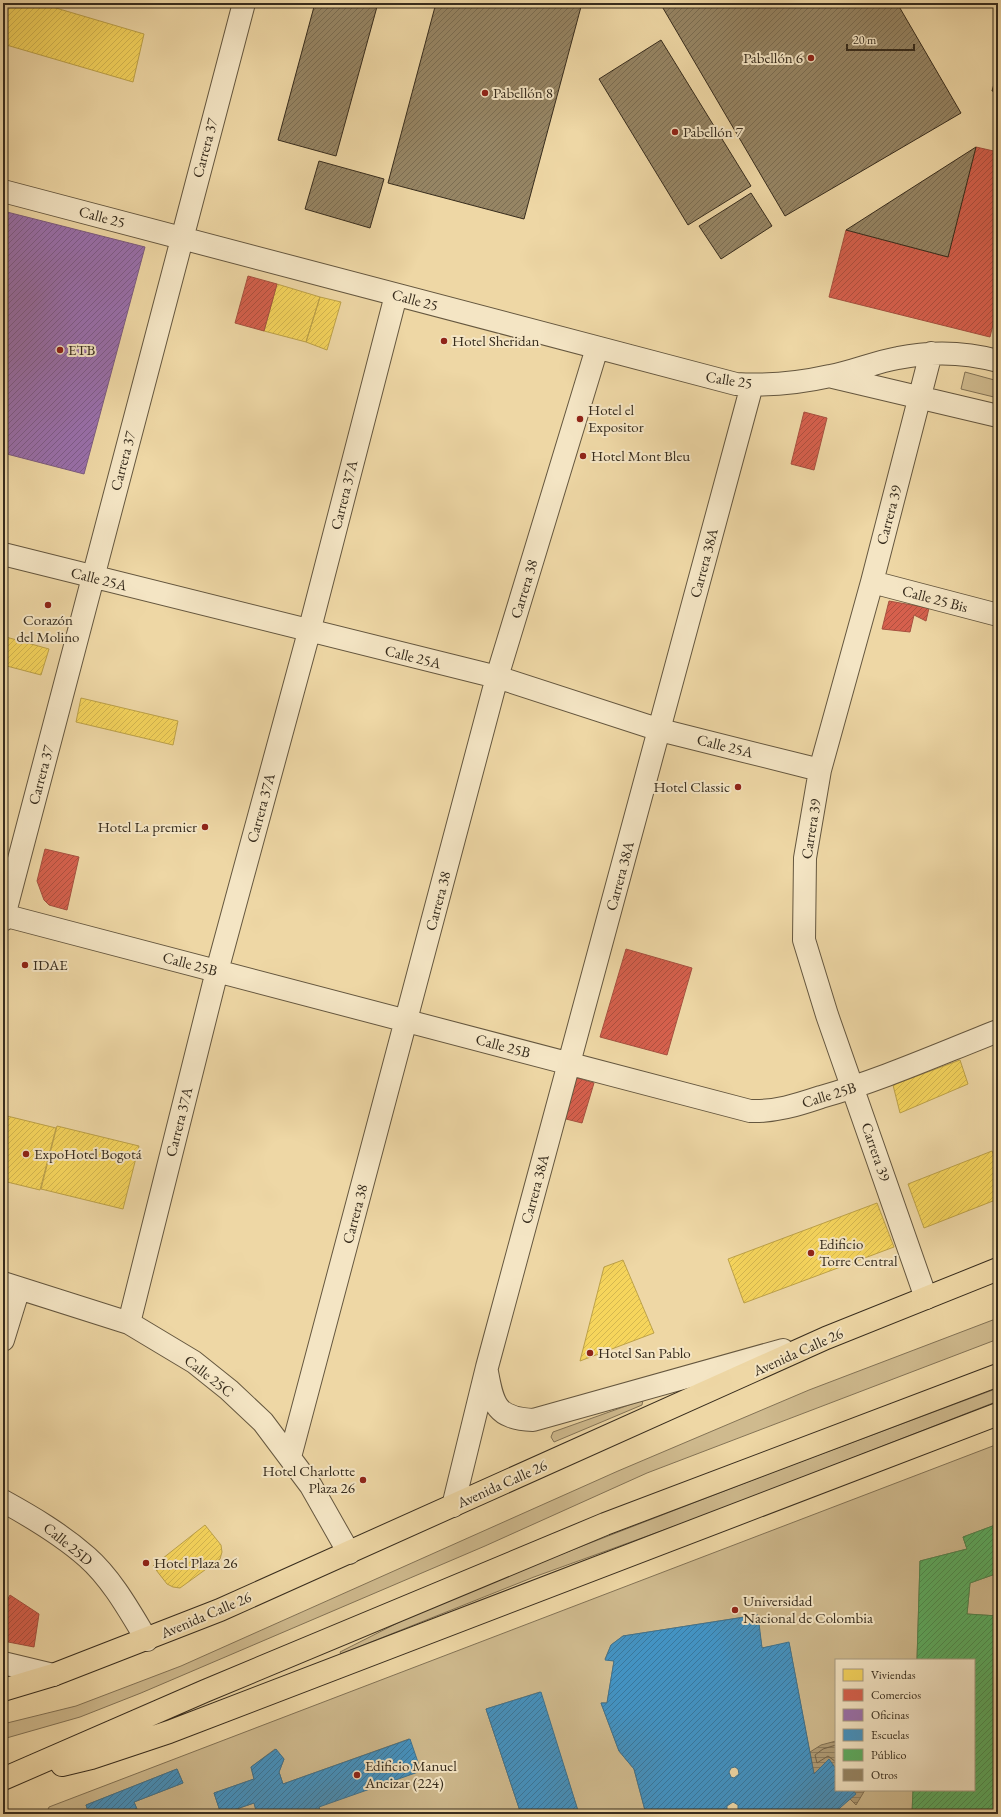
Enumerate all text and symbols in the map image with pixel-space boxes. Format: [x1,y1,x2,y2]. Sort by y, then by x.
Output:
scale bar [847,26,914,52]
text: 20 m [853,32,877,48]
place label: Pabellón 6 [743,48,803,67]
marker: Pabellón 6 [806,53,816,63]
place label: Pabellón 8 [493,83,553,102]
marker: Pabellón 8 [480,88,490,98]
street label: Carrera 37 [187,115,222,180]
place label: Pabellón 7 [683,122,744,141]
marker: Pabellón 7 [670,127,680,137]
street label: Calle 25 [77,201,127,232]
street label: Calle 25 [390,284,440,315]
place label: Hotel Sheridan [452,331,540,350]
marker: Hotel Sheridan [439,336,449,346]
place label: ETB [68,340,96,359]
marker: ETB [55,345,65,355]
street label: Calle 25 [704,366,754,393]
place label: Hotel el Expositor [588,400,644,436]
marker: Hotel el Expositor [575,414,585,424]
street label: Carrera 37 [105,428,140,493]
place label: Hotel Mont Bleu [591,446,690,465]
marker: Hotel Mont Bleu [578,451,588,461]
street label: Carrera 37A [326,457,362,532]
street label: Carrera 39 [871,483,906,547]
street label: Carrera 38A [685,525,722,600]
street label: Carrera 38 [506,557,542,621]
street label: Calle 25A [69,562,130,595]
street label: Calle 25 Bis [900,581,970,616]
marker: Corazón del Molino [43,600,53,610]
place label: Corazón del Molino [16,610,80,646]
street label: Calle 25A [383,640,444,673]
street label: Calle 25A [695,729,756,762]
street label: Carrera 37 [23,742,58,807]
street label: Carrera 37A [242,770,279,845]
place label: Hotel Classic [654,777,730,796]
marker: Hotel Classic [733,782,743,792]
street label: Carrera 39 [796,797,825,860]
place label: Hotel La premier [98,817,197,836]
marker: Hotel La premier [200,822,210,832]
street label: Carrera 38A [601,838,638,913]
street label: Carrera 38 [420,869,455,933]
street label: Calle 25B [161,947,220,980]
place label: IDAE [33,955,68,974]
marker: IDAE [20,960,30,970]
street label: Calle 25B [474,1029,533,1062]
street label: Calle 25B [799,1077,859,1112]
street label: Carrera 37A [161,1084,197,1159]
street label: Carrera 39 [858,1120,895,1184]
place label: ExpoHotel Bogotá [34,1144,142,1163]
marker: ExpoHotel Bogotá [21,1149,31,1159]
street label: Carrera 38A [516,1151,553,1226]
street label: Carrera 38 [337,1182,372,1246]
place label: Edificio Torre Central [819,1234,898,1270]
marker: Edificio Torre Central [806,1248,816,1258]
street label: Avenida Calle 26 [749,1323,846,1380]
place label: Hotel San Pablo [598,1343,691,1362]
marker: Hotel San Pablo [585,1348,595,1358]
street label: Calle 25C [181,1350,238,1401]
street label: Avenida Calle 26 [453,1455,550,1512]
place label: Hotel Charlotte Plaza 26 [263,1461,355,1497]
marker: Hotel Charlotte Plaza 26 [358,1475,368,1485]
street label: Calle 25D [40,1518,97,1569]
place label: Hotel Plaza 26 [154,1553,237,1572]
marker: Hotel Plaza 26 [141,1558,151,1568]
street label: Avenida Calle 26 [157,1587,254,1643]
place label: Universidad Nacional de Colombia [743,1591,873,1627]
marker: Universidad Nacional de Colombia [730,1605,740,1615]
legend [835,1659,975,1791]
text: Viviendas [871,1667,916,1683]
text: Comercios [871,1687,921,1703]
text: Oficinas [871,1707,909,1723]
text: Escuelas [871,1727,909,1743]
text: Público [871,1747,906,1763]
place label: Edificio Manuel Ancizar (224) [364,1756,457,1792]
text: Otros [871,1767,898,1783]
marker: Edificio Manuel Ancizar (224) [352,1770,362,1780]

